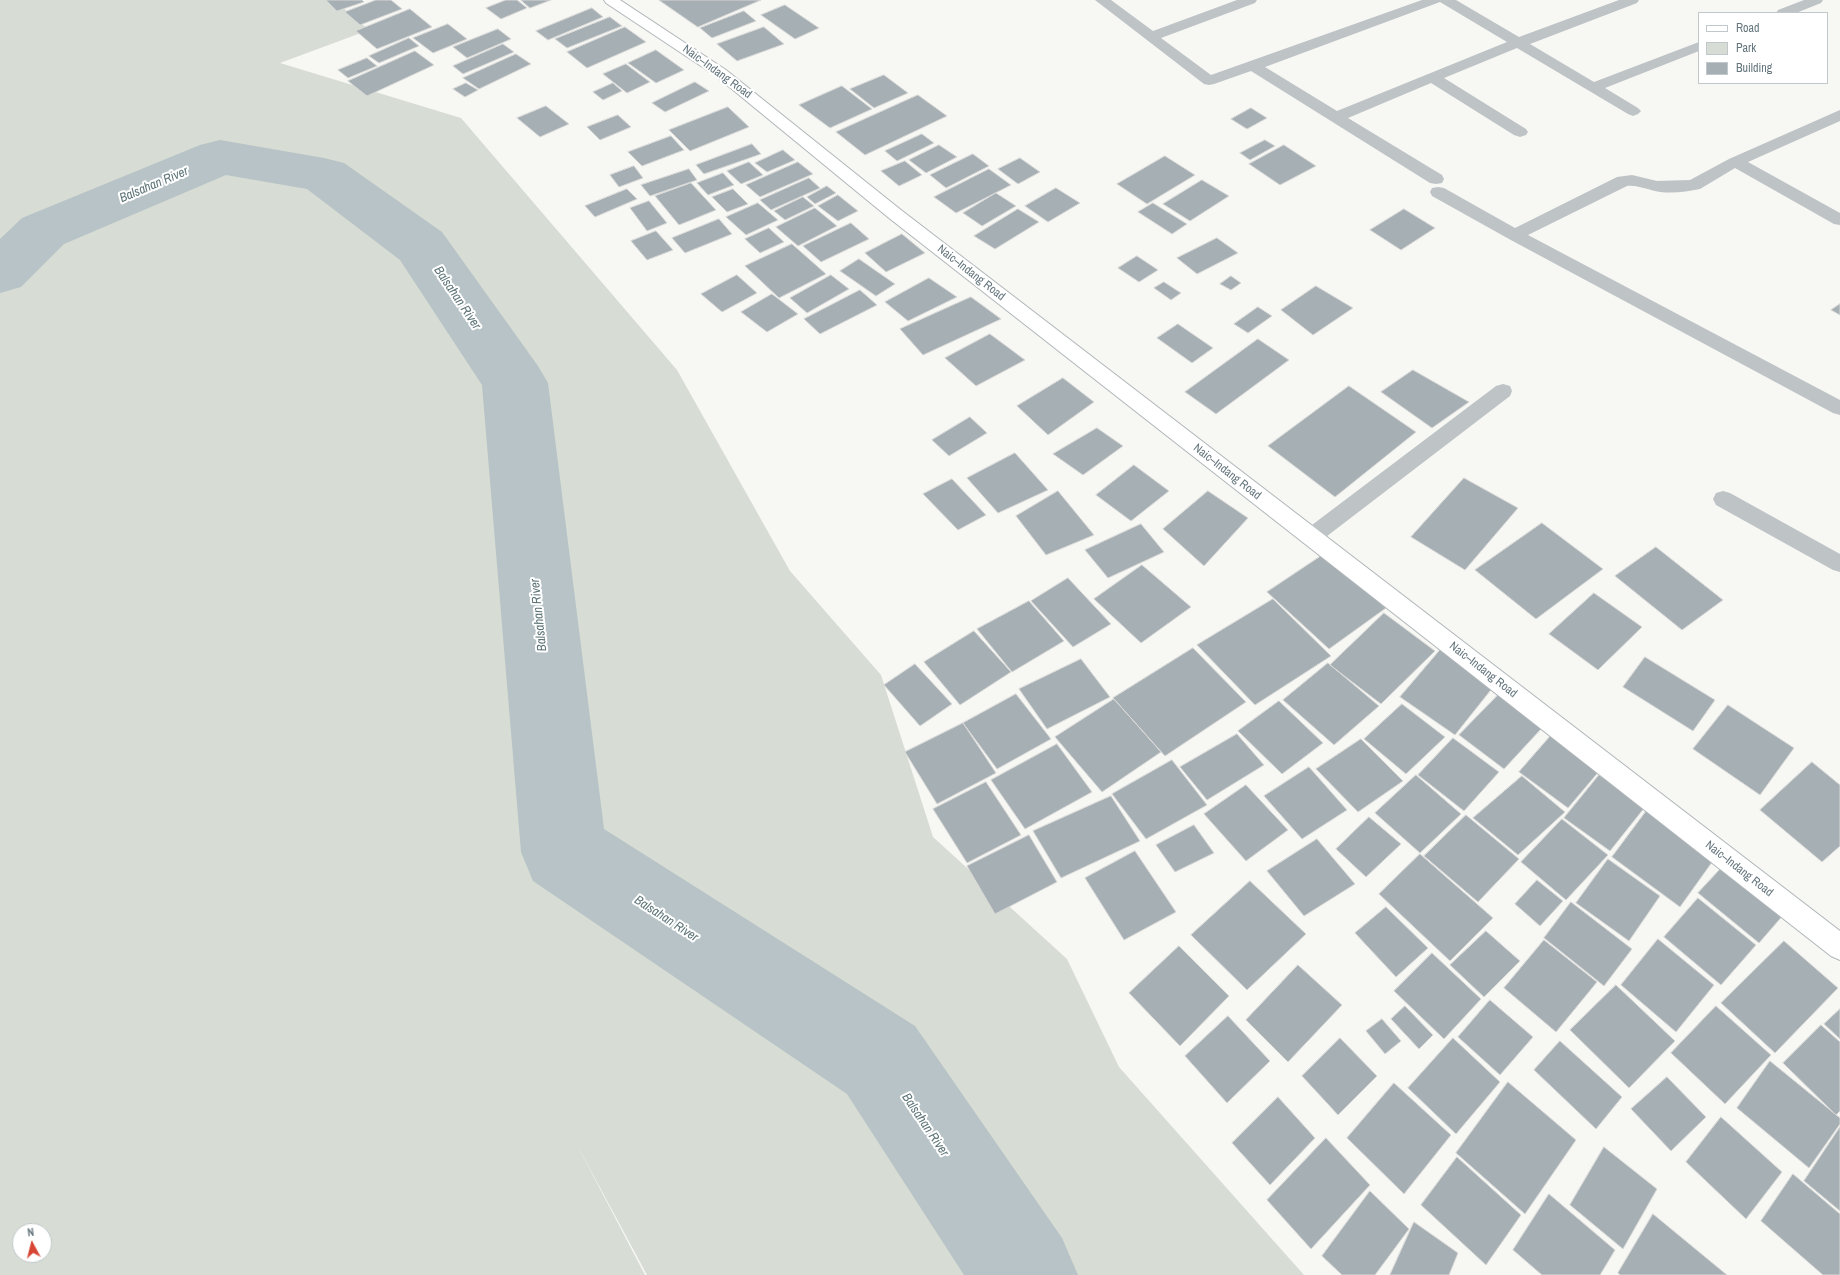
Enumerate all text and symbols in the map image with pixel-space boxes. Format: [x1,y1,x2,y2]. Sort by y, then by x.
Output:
legend [1698,12,1828,84]
text: Road [1736,20,1760,36]
text: Park [1736,40,1756,56]
street label: Naic–Indang Road [680,42,754,102]
text: Building [1736,60,1772,76]
water label: Balsahan River [117,164,191,206]
street label: Naic–Indang Road [934,242,1008,304]
water label: Balsahan River [430,263,484,333]
street label: Naic–Indang Road [1190,441,1264,503]
water label: Balsahan River [527,578,551,652]
street label: Naic–Indang Road [1446,639,1520,701]
street label: Naic–Indang Road [1702,838,1776,900]
water label: Balsahan River [631,893,701,945]
water label: Balsahan River [898,1090,952,1160]
north arrow [12,1223,52,1263]
text: N [27,1225,35,1239]

